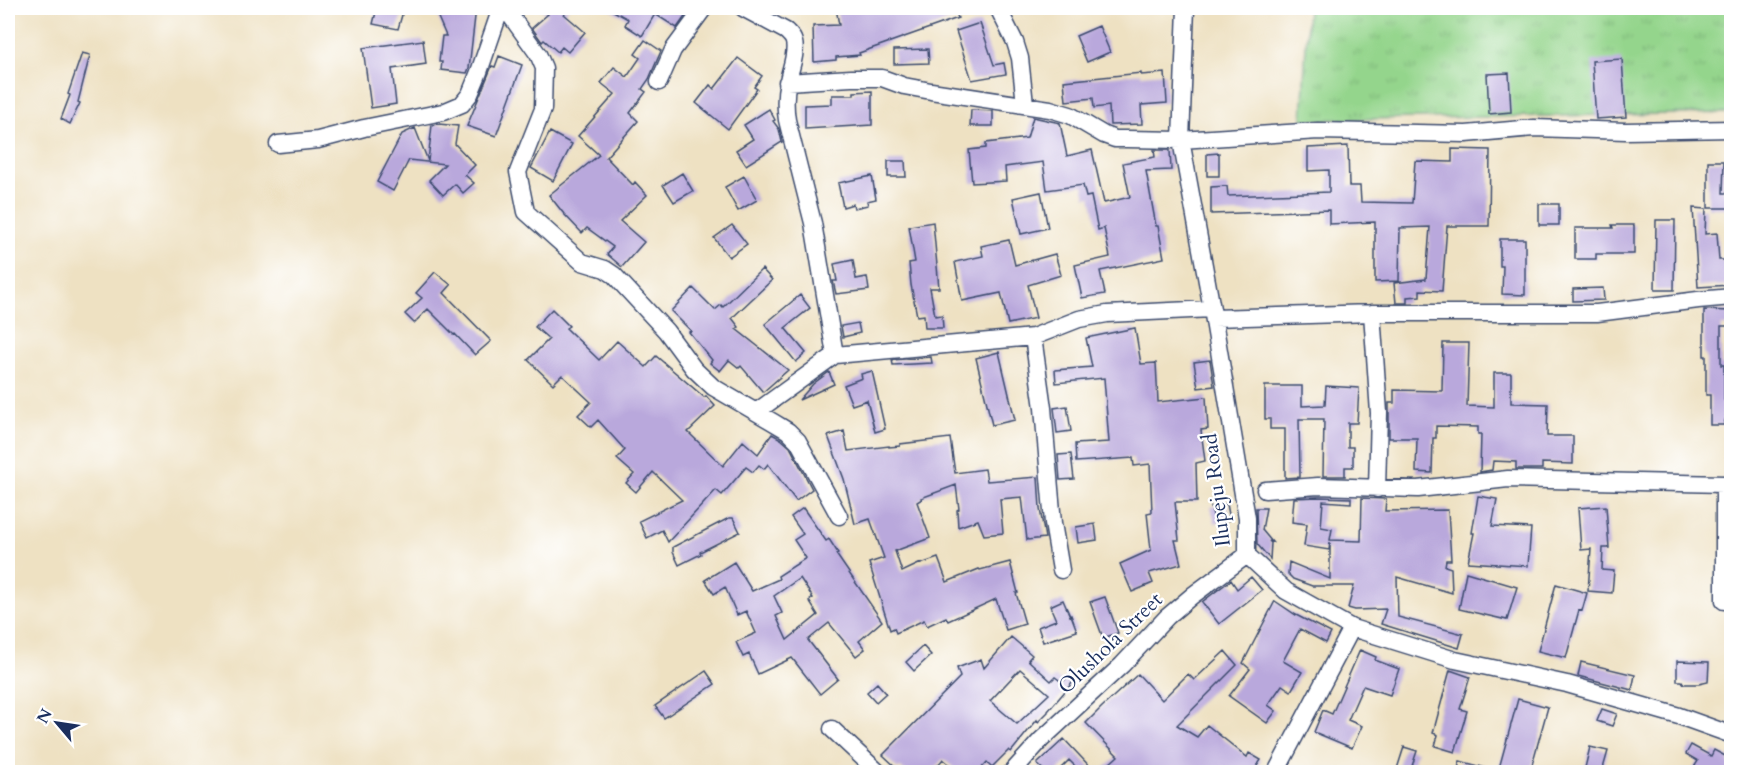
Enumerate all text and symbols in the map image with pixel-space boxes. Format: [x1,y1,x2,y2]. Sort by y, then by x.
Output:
street label: Ilupeju Road [1195,432,1238,548]
street label: Olushola Street [1052,586,1169,701]
north arrow [27,693,87,753]
text: N [32,705,58,728]

